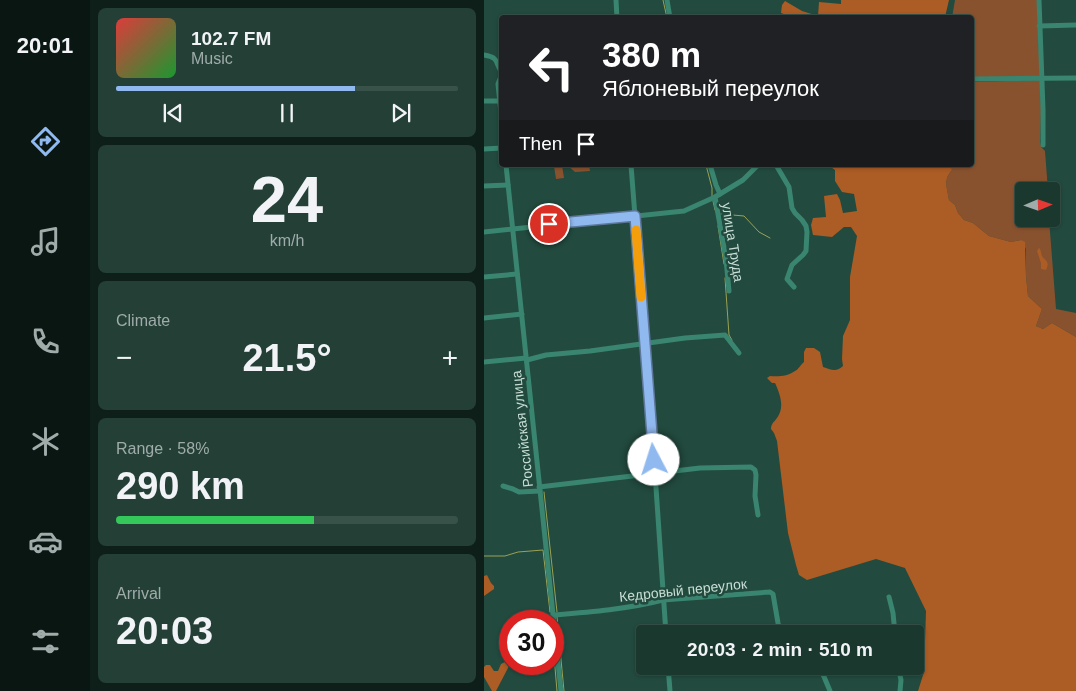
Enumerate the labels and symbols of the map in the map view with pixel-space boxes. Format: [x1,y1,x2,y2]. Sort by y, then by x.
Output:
north arrow [1015,182,1060,228]
street label: улица Труда [719,201,747,283]
pin [528,203,570,245]
street label: Российская улица [508,370,536,488]
position arrow [627,433,679,485]
street label: Кедровый переулок [618,575,749,605]
speed limit sign: 30 [499,610,564,675]

